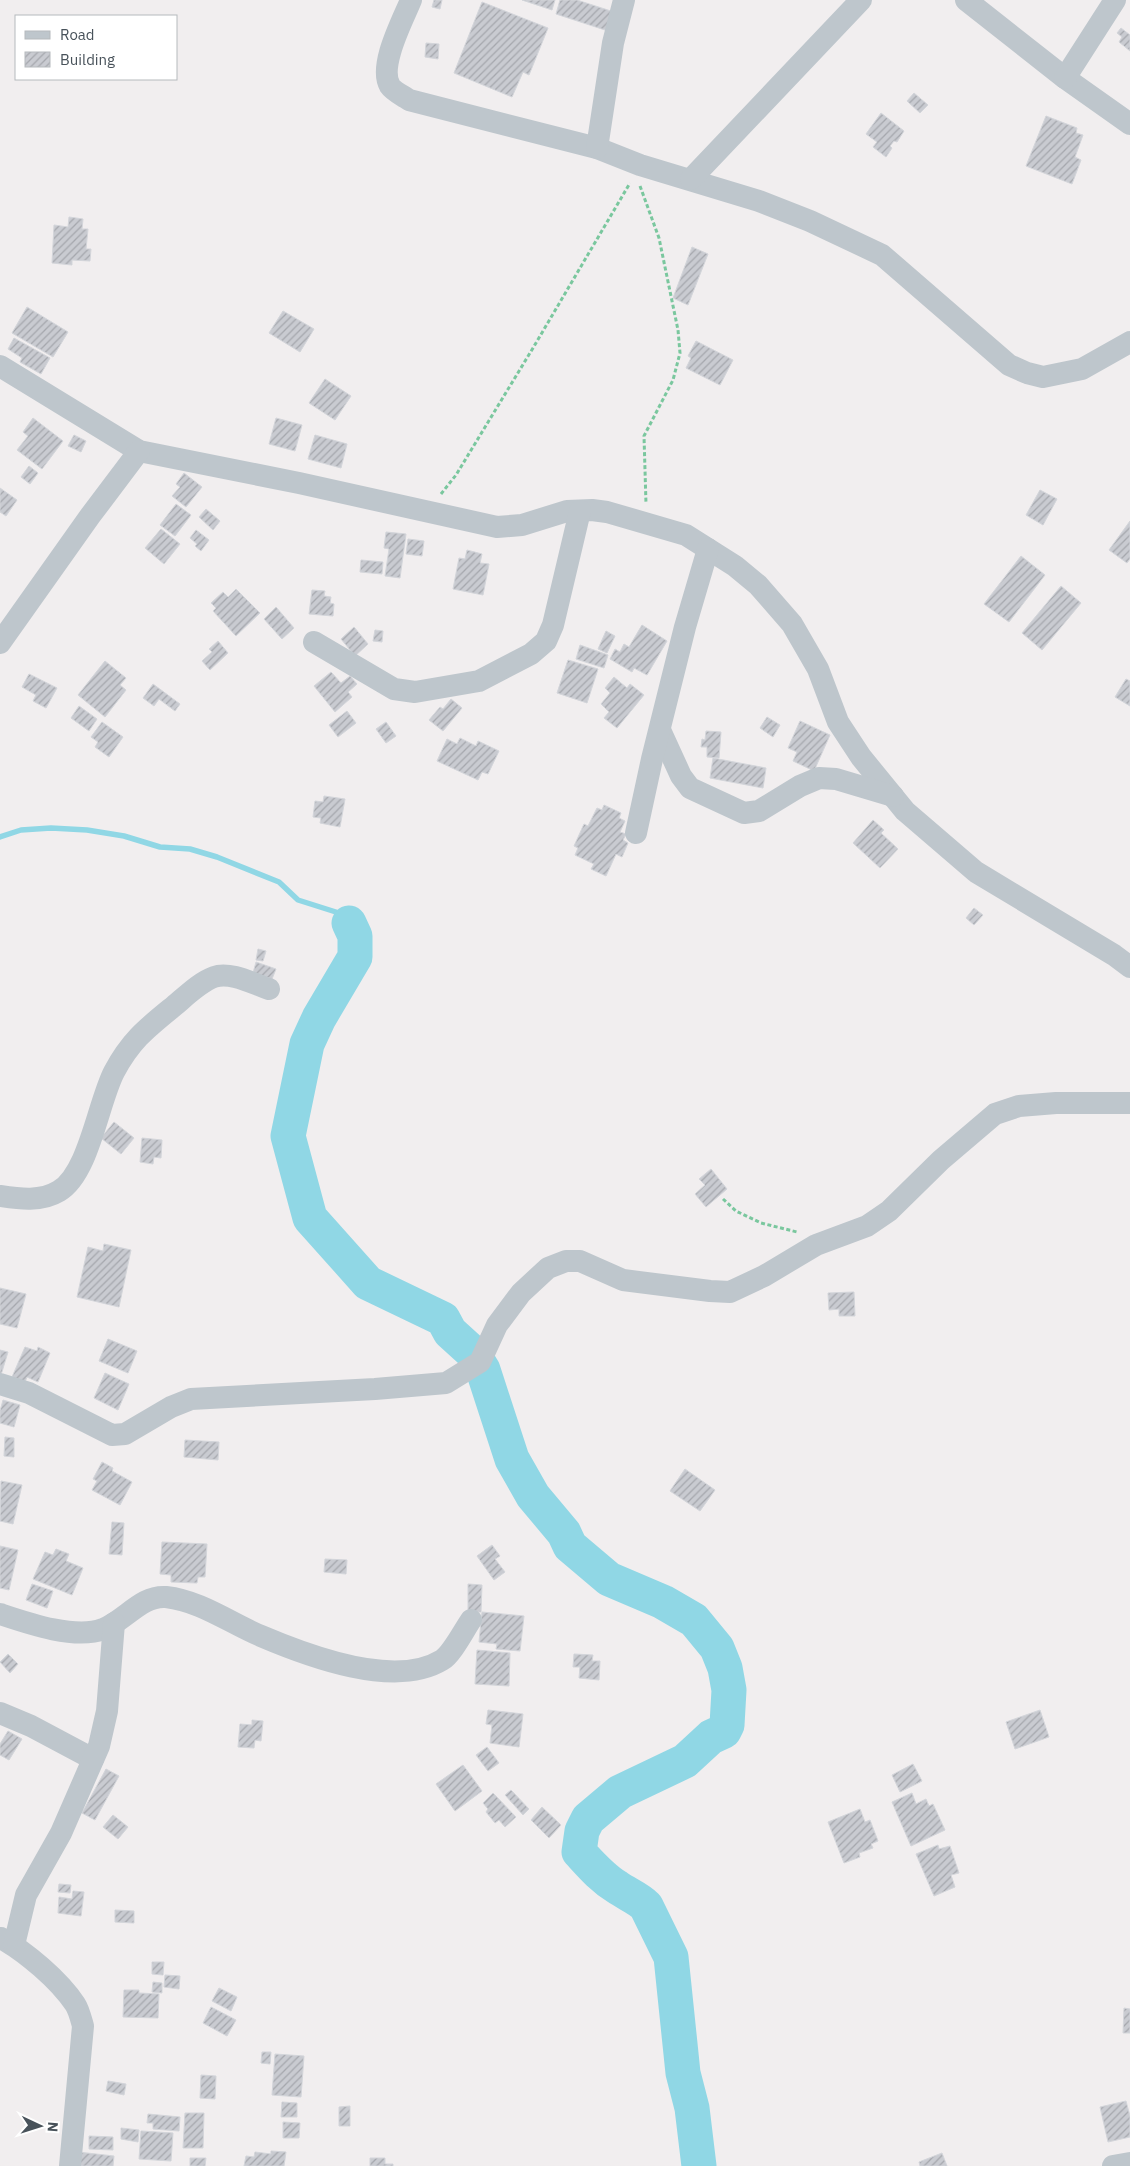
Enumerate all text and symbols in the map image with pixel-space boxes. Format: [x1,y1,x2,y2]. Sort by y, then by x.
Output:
legend [15,15,178,80]
text: Road [60,25,95,44]
text: Building [60,50,115,69]
north arrow [15,2101,65,2151]
text: N [44,2121,62,2133]

